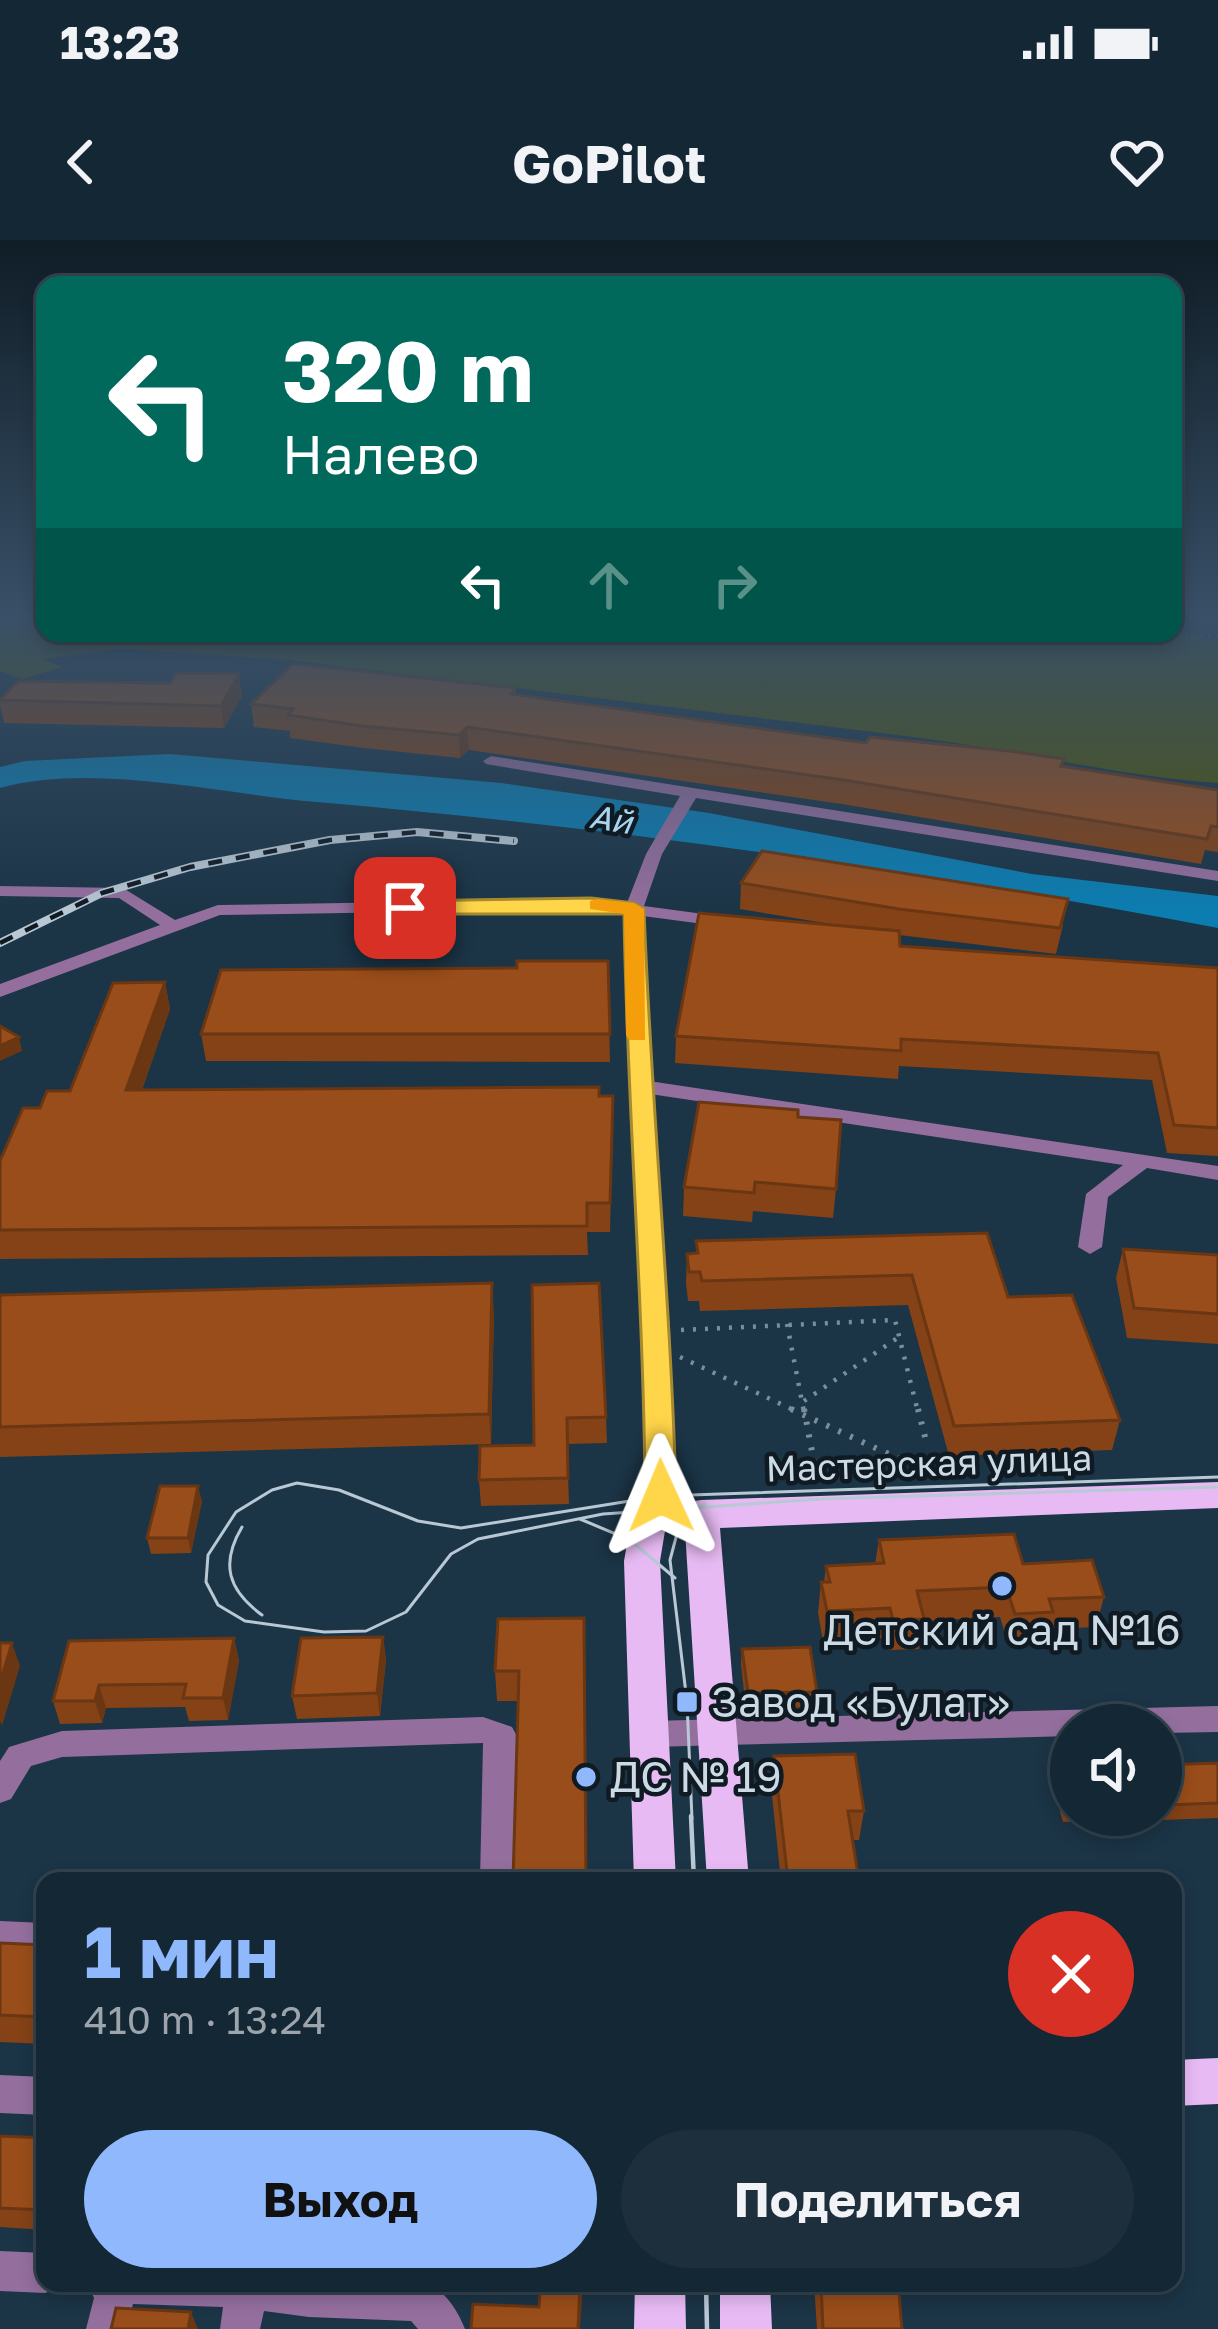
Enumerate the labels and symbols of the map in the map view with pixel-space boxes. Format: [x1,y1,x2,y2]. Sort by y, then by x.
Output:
water label: Ай [587,796,637,841]
pin [354,857,456,959]
position arrow [598,1433,724,1559]
street label: Мастерская улица [765,1435,1093,1490]
marker: Детский сад №16 [989,1573,1015,1599]
place label: Детский сад №16 [823,1604,1181,1654]
place label: Завод «Булат» [711,1676,1010,1726]
marker: Завод «Булат» [674,1689,700,1715]
place label: ДС № 19 [610,1751,782,1801]
marker: ДС № 19 [573,1764,599,1790]

